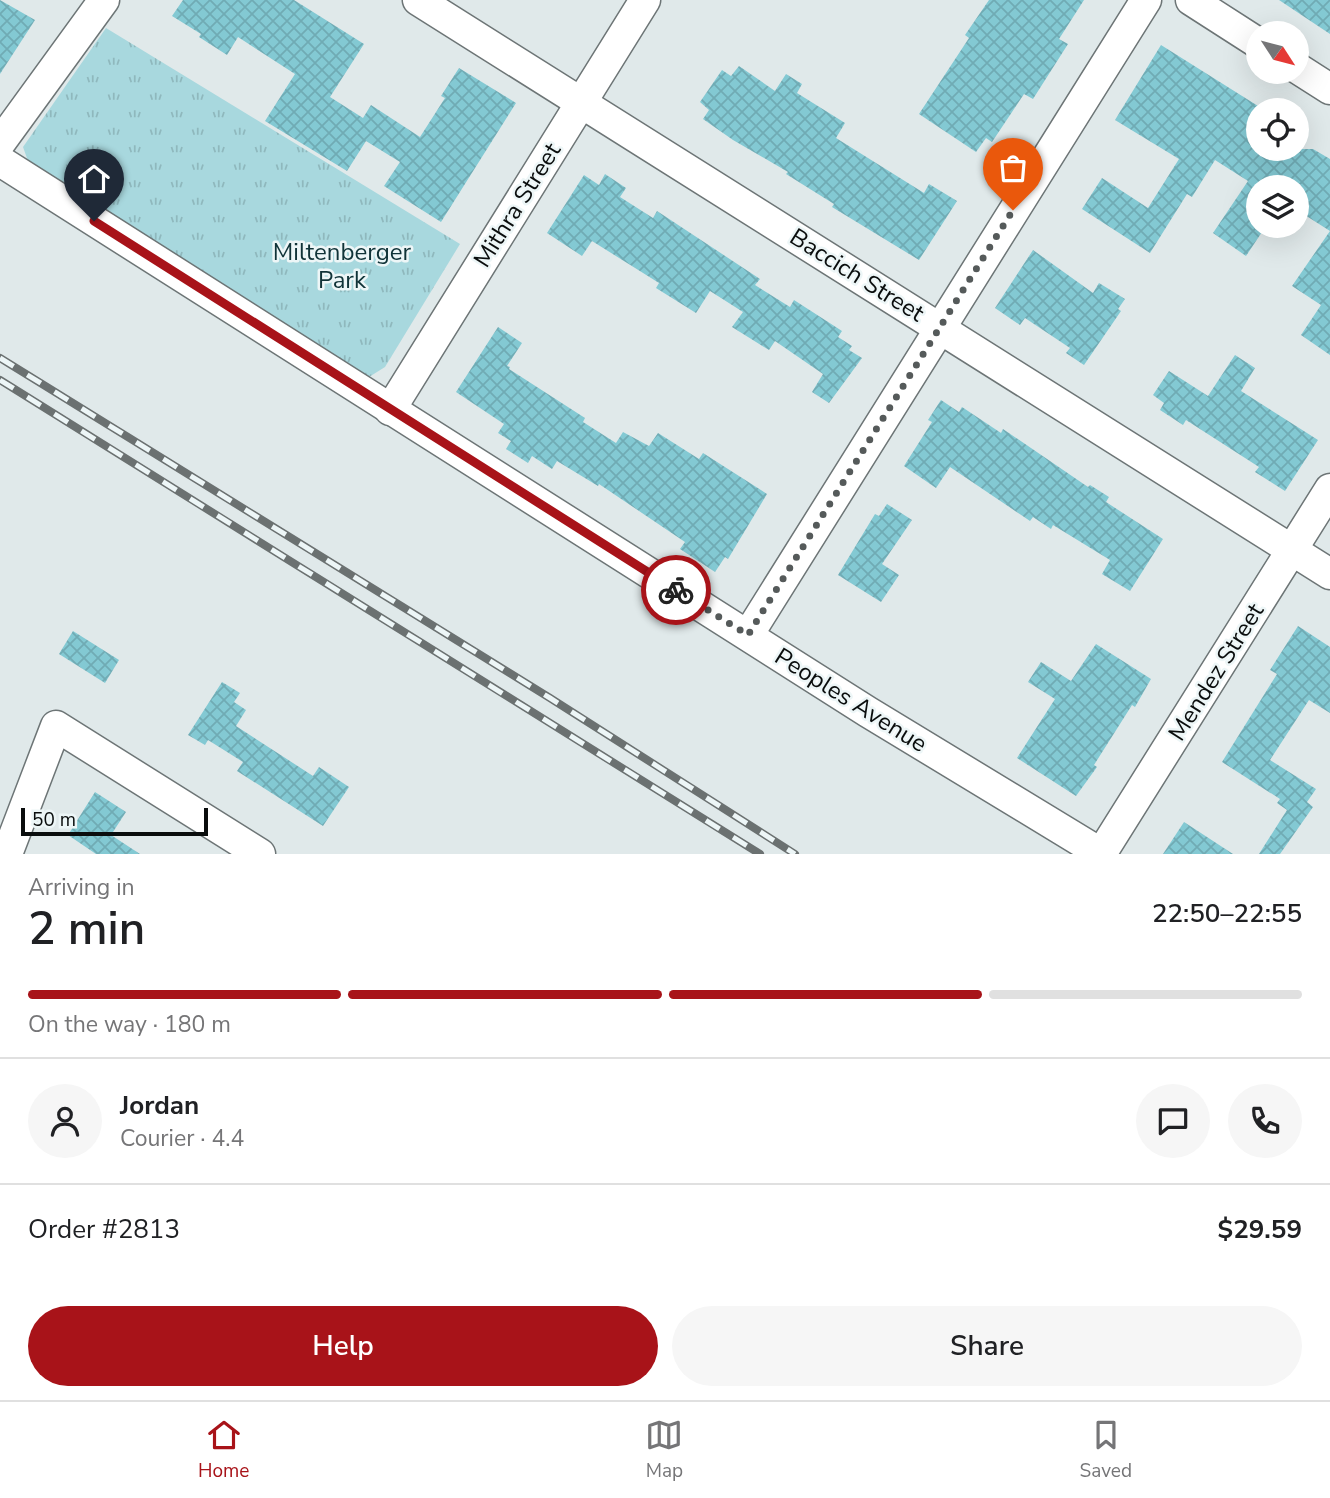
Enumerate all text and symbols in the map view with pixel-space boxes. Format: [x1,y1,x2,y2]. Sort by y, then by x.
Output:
north arrow [1246,21,1309,84]
map controls [1246,21,1309,238]
button: locate [1246,98,1309,161]
street label: Mithra Street [466,136,568,273]
pin [983,138,1043,210]
pin [64,149,124,221]
icon: bag [994,149,1032,187]
icon: home [75,160,113,198]
button: layers [1246,175,1309,238]
street label: Baccich Street [784,221,931,329]
park label: Miltenberger Park [273,236,412,296]
courier [641,555,711,625]
icon: bike [657,571,695,609]
street label: Mendez Street [1161,597,1271,747]
street label: Peoples Avenue [769,640,933,760]
scale bar [21,805,208,837]
text: 50 m [32,807,76,833]
text: Arriving in [28,872,135,903]
text: 22:50–22:55 [1152,896,1302,931]
text: 2 min [28,897,145,960]
text: On the way · 180 m [28,1009,231,1040]
button: person [28,1084,102,1158]
button: chat [1136,1084,1210,1158]
button: phone [1228,1084,1302,1158]
text: Jordan [120,1088,199,1123]
text: Courier · 4.4 [120,1123,244,1154]
text: Order #2813 [28,1212,180,1247]
text: $29.59 [1218,1212,1302,1247]
button: Help [28,1306,658,1386]
button: Share [672,1306,1302,1386]
tab: Home [198,1416,249,1484]
tab: Map [645,1416,683,1484]
tab: Saved [1079,1416,1132,1484]

